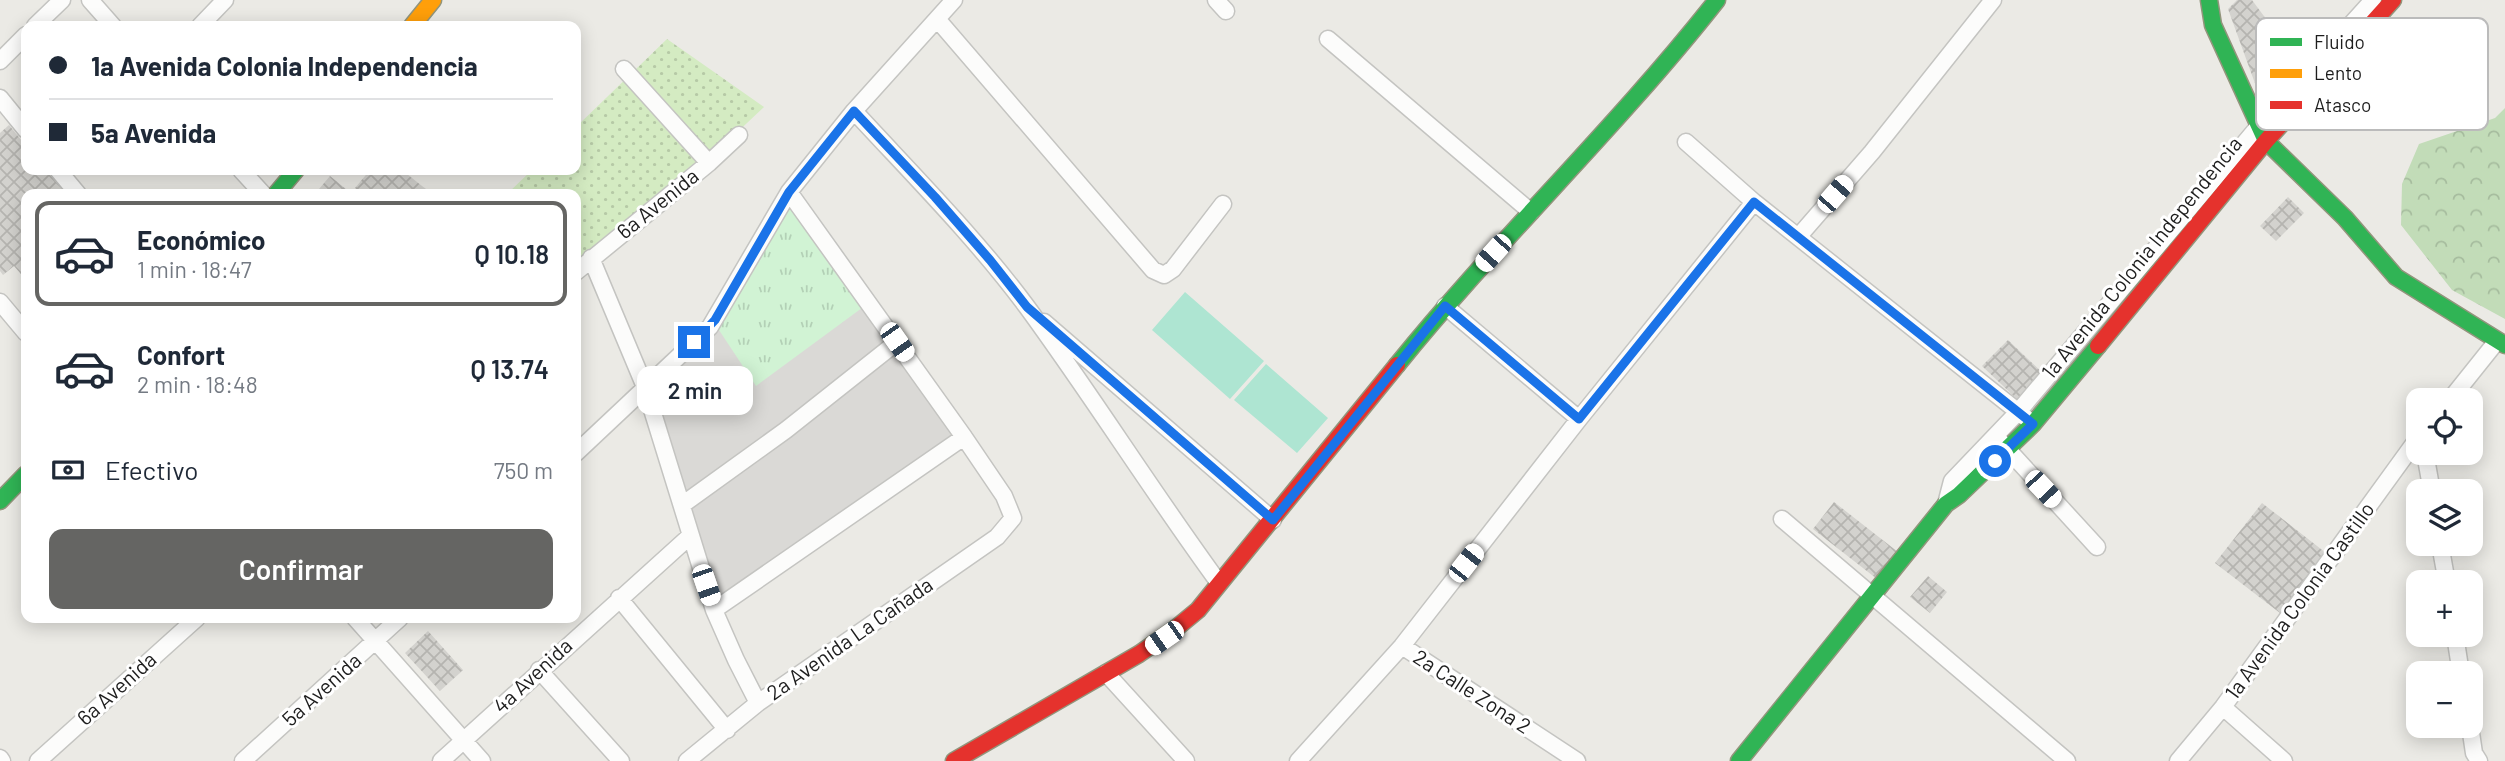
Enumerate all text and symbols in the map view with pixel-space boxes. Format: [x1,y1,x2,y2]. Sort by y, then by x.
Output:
legend [2256,18,2488,130]
text: Fluido [2314,30,2365,53]
text: 1a Avenida Colonia Independencia [91,50,478,81]
text: Lento [2314,61,2362,84]
text: Atasco [2314,93,2371,116]
text: 5a Avenida [91,117,216,148]
street label: 1a Avenida Colonia Independencia [2035,131,2246,383]
street label: 6a Avenida [611,162,703,243]
car [1814,171,1857,217]
icon: car [53,222,116,285]
text: Económico [137,224,266,255]
car [1472,230,1515,276]
text: Q 10.18 [474,238,549,269]
text: 1 min · 18:47 [137,255,252,283]
car [877,319,918,365]
route end [678,326,710,358]
icon: car [53,337,116,400]
text: Confort [137,339,225,370]
text: Q 13.74 [471,353,549,384]
callout: 2 min [636,366,752,416]
text: 2 min · 18:48 [137,370,258,398]
text: 2 min [668,376,722,404]
map controls [2406,388,2483,738]
button: locate [2406,388,2483,465]
route start [1979,445,2011,477]
icon: cash [49,451,87,489]
text: Efectivo [105,454,198,485]
text: 750 m [494,456,553,484]
car [2021,466,2066,512]
button: layers [2406,479,2483,556]
street label: 1a Avenida Colonia Castillo [2219,497,2379,704]
button: Confirmar [49,529,553,609]
car [1445,540,1488,586]
car [690,562,723,608]
button: + [2406,570,2483,647]
street label: 2a Avenida La Cañada [761,571,937,704]
car [1141,617,1188,659]
street label: 4a Avenida [487,632,576,718]
street label: 2a Calle Zona 2 [1409,643,1536,738]
street label: 6a Avenida [71,646,161,730]
street label: 5a Avenida [276,647,366,731]
button: − [2406,661,2483,738]

